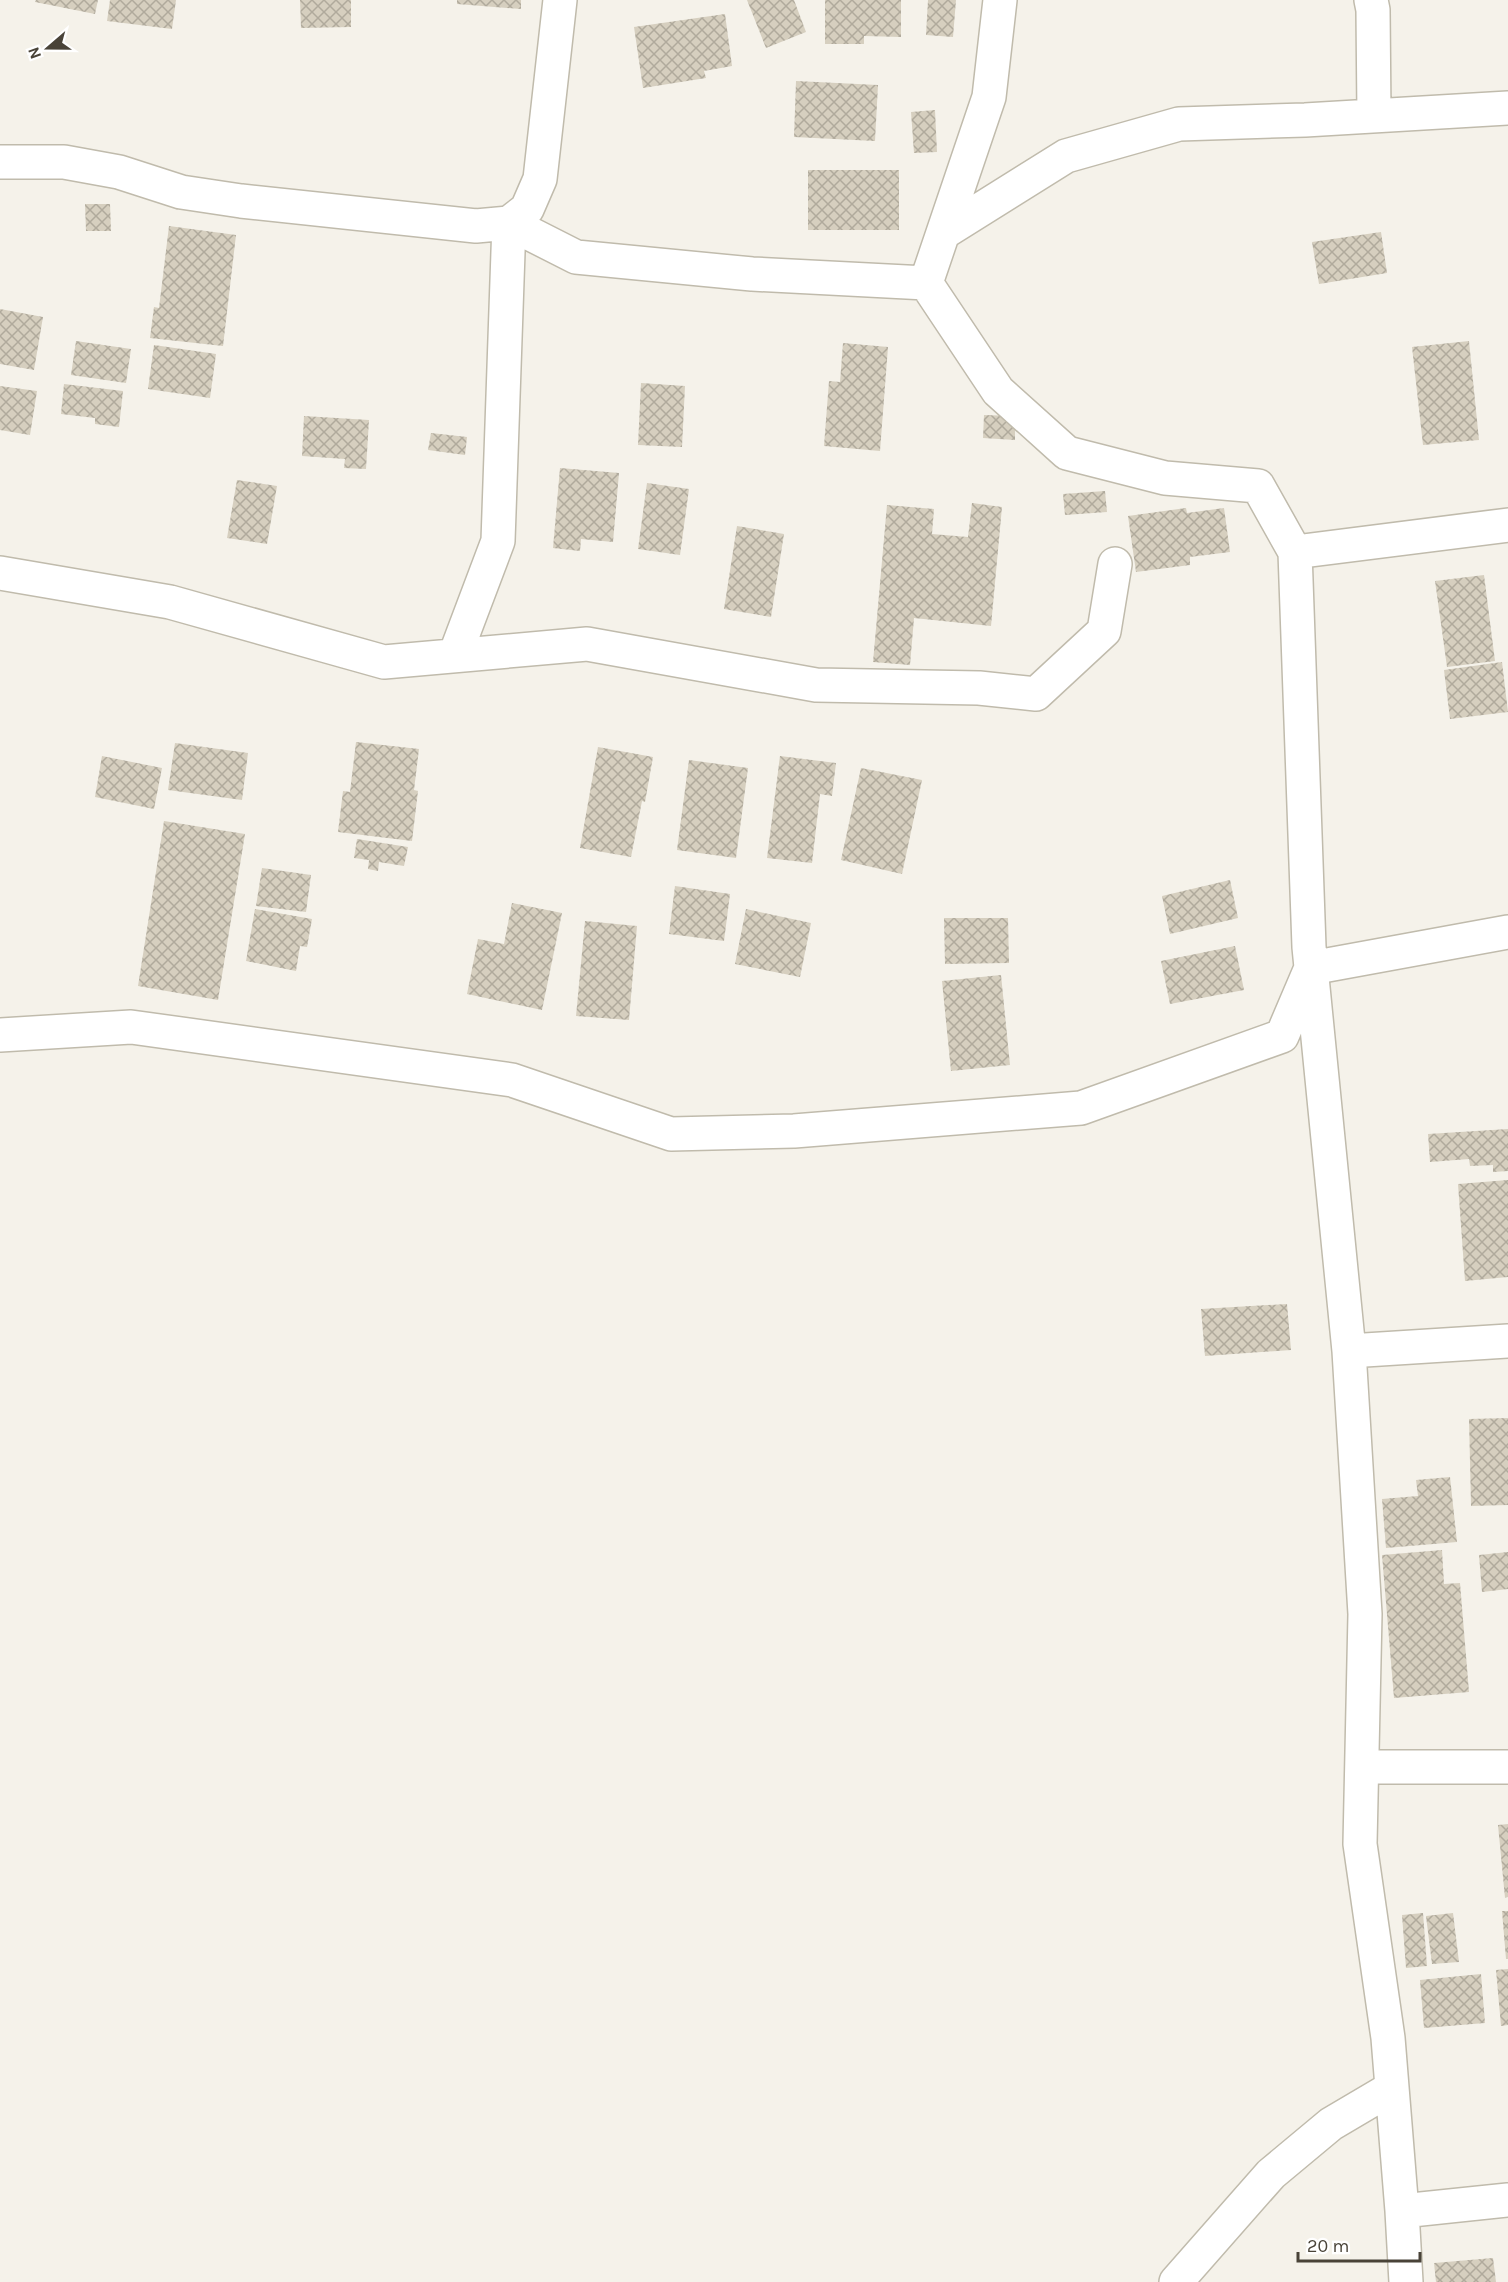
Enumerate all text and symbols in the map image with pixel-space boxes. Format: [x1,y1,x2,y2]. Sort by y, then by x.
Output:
north arrow [18,18,78,78]
text: N [23,44,45,62]
scale bar [1298,2225,1420,2263]
text: 20 m [1307,2235,1349,2257]

